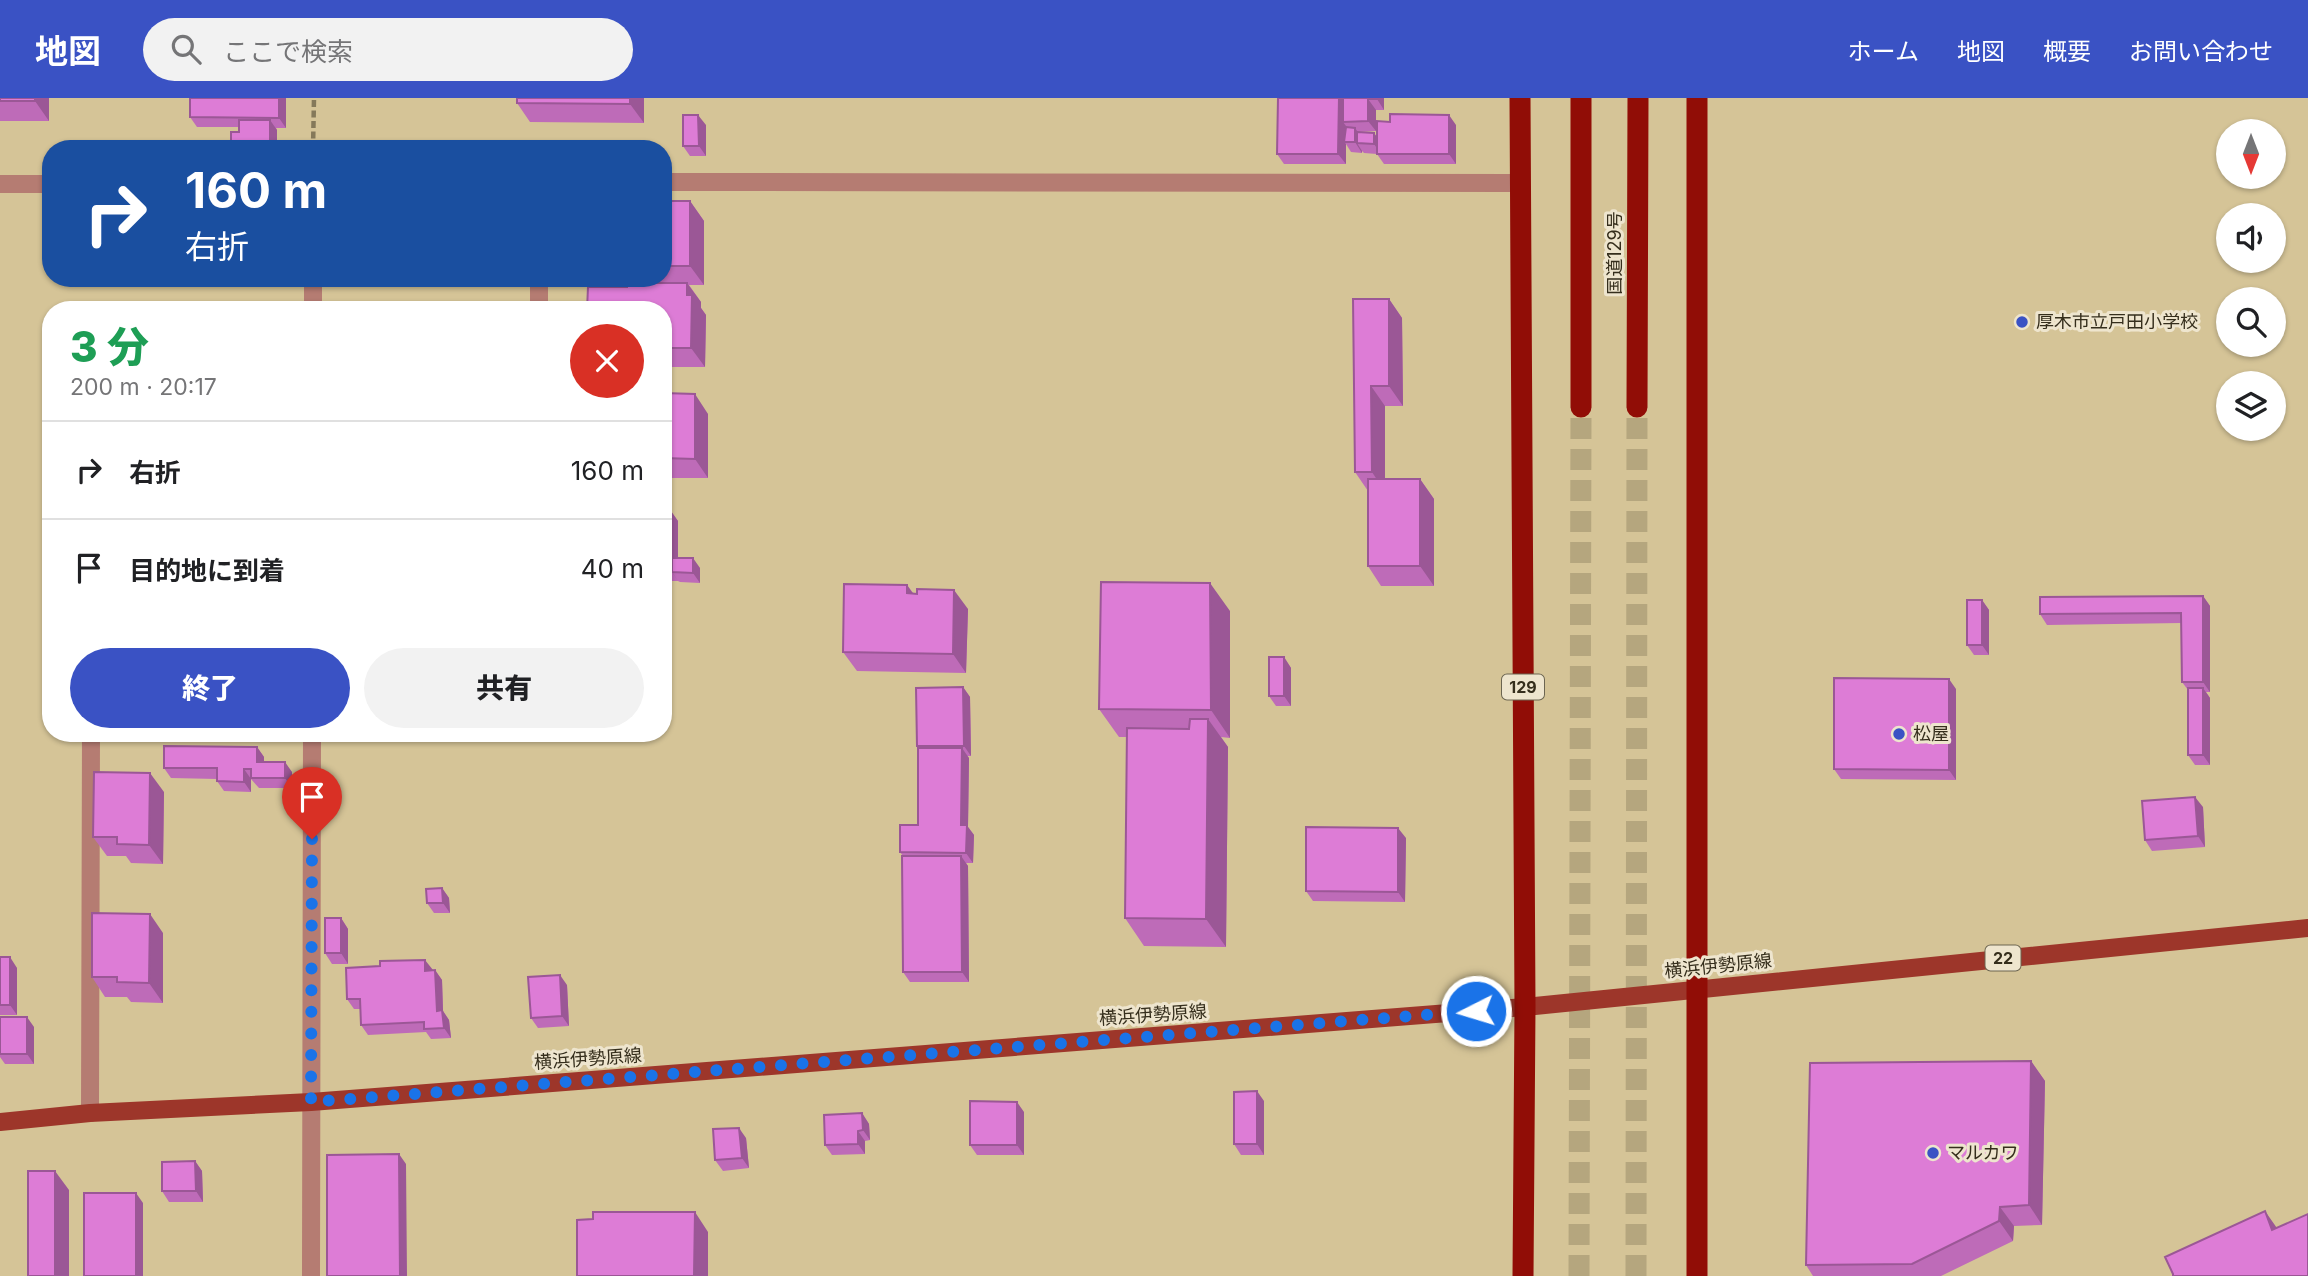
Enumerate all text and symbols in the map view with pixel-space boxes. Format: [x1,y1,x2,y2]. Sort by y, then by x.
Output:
search box [143,18,633,81]
icon: search [167,30,205,68]
text: 地図 [35,31,101,71]
text: ここで検索 [223,36,353,67]
text: ホーム [1848,37,1919,66]
text: 地図 [1957,37,2005,66]
text: 概要 [2043,37,2091,66]
text: お問い合わせ [2129,37,2273,66]
north arrow [2216,119,2286,189]
map controls [2216,119,2286,441]
text: 160 m [185,161,327,220]
icon: right [70,168,161,259]
button: sound [2216,203,2286,273]
street label: 国道129号 [1604,211,1625,295]
text: 右折 [185,227,249,266]
button: search [2216,287,2286,357]
place label: 厚木市立戸田小学校 [2036,311,2198,332]
marker: 厚木市立戸田小学校 [2014,314,2030,330]
text: 3 分 [70,321,149,372]
button: close [570,324,644,398]
button: layers [2216,371,2286,441]
text: 200 m · 20:17 [70,373,217,401]
icon: right [70,451,108,489]
text: 160 m [571,455,644,486]
text: 右折 [129,457,181,488]
icon: arrive [70,549,108,587]
text: 40 m [581,553,644,584]
text: 目的地に到着 [129,555,285,586]
button: 終了 [70,648,350,728]
button: 共有 [364,648,644,728]
road number: 129 [1502,674,1544,700]
place label: 松屋 [1913,723,1949,744]
marker: 松屋 [1891,726,1907,742]
pin [282,767,342,839]
icon: arrive [293,778,331,816]
road number: 22 [1986,946,2021,971]
street label: 横浜伊勢原線 [1663,949,1773,982]
position arrow [1439,974,1513,1048]
street label: 横浜伊勢原線 [1098,1000,1208,1029]
street label: 横浜伊勢原線 [533,1044,643,1073]
place label: マルカワ [1947,1142,2018,1163]
marker: マルカワ [1925,1145,1941,1161]

